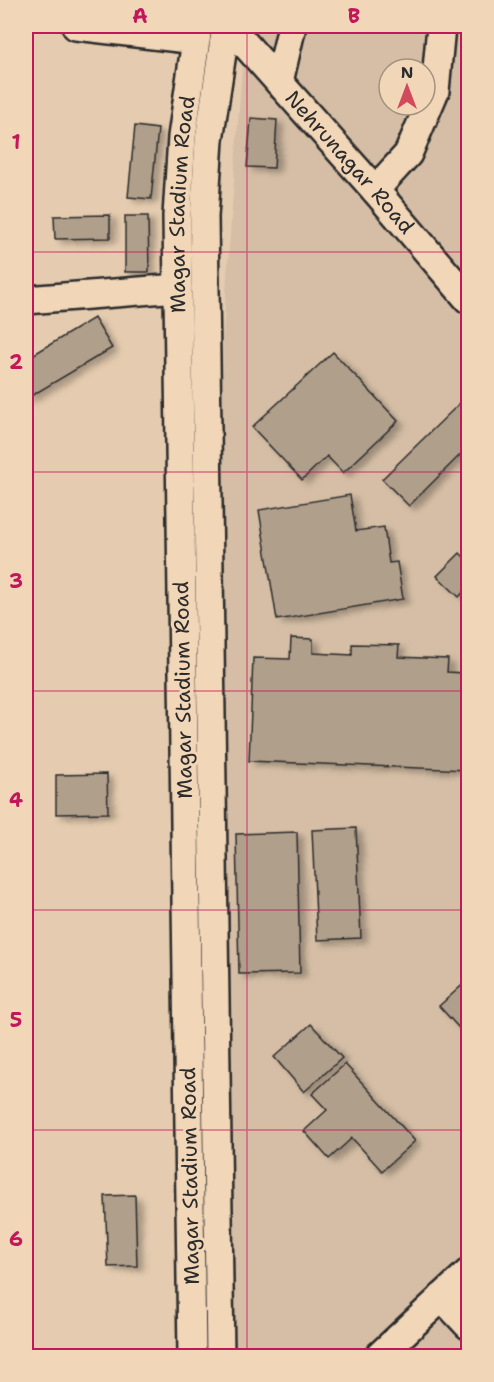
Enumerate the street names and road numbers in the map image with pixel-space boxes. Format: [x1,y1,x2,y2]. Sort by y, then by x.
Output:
street label: Nehrunagar Road [279,84,421,240]
street label: Magar Stadium Road [163,94,202,313]
street label: Magar Stadium Road [167,581,199,799]
street label: Magar Stadium Road [174,1067,206,1285]

